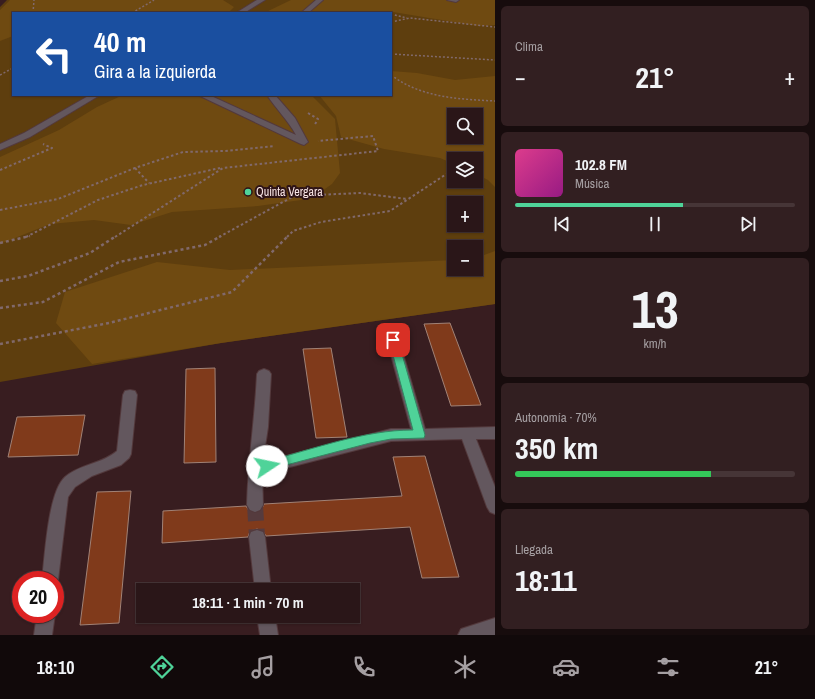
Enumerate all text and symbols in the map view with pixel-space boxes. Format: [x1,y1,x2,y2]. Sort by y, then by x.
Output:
text: 40 m [94,23,146,61]
icon: left [28,28,80,80]
text: Clima [515,38,543,55]
text: 21° [635,57,675,97]
text: Gira a la izquierda [94,59,216,84]
text: − [515,62,526,92]
text: + [784,62,795,92]
map controls [447,108,483,276]
button: search [447,108,483,144]
button: layers [447,152,483,188]
text: 102.8 FM [575,154,627,175]
text: Música [575,175,609,192]
place label: Quinta Vergara [256,184,323,200]
marker: Quinta Vergara [243,187,253,197]
button: + [447,196,483,232]
icon: previous [551,213,573,235]
icon: pause [644,213,666,235]
icon: next [737,213,759,235]
button: − [447,240,483,276]
text: 13 [631,274,679,344]
pin [376,323,410,357]
icon: arrive [382,329,404,351]
text: km/h [643,335,667,352]
text: Autonomía · 70% [515,409,597,426]
text: 350 km [515,428,598,468]
position arrow [246,445,288,487]
text: Llegada [515,541,553,558]
text: 18:11 [515,560,577,600]
speed limit sign: 20 [12,571,64,623]
text: 18:11 · 1 min · 70 m [192,592,304,613]
icon: directions [148,653,176,681]
icon: music [249,653,277,681]
icon: phone [350,653,378,681]
icon: climate [451,653,479,681]
icon: car [552,653,580,681]
icon: filters [654,653,682,681]
text: 18:10 [37,655,74,680]
text: 21° [755,655,778,680]

